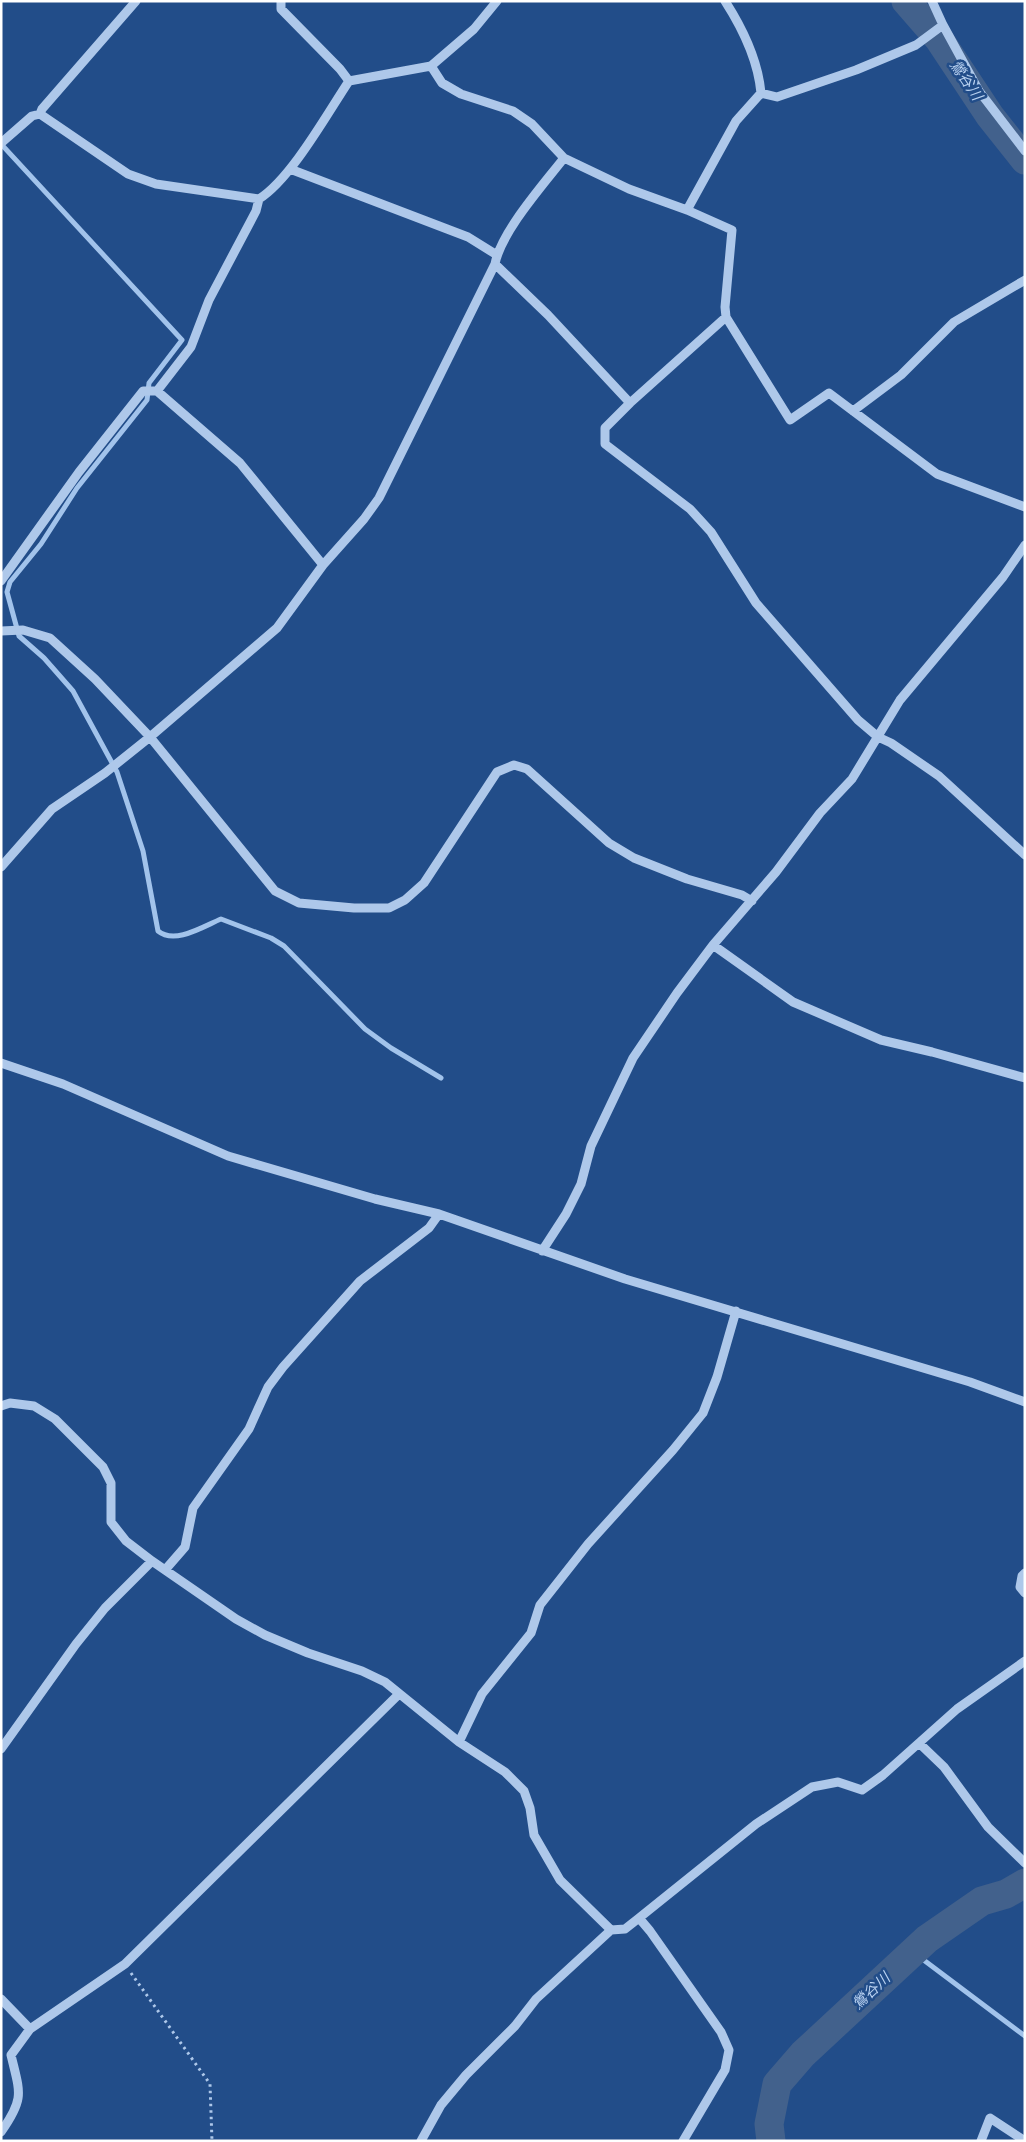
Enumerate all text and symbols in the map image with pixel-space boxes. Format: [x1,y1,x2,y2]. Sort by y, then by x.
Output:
water label: 鶯谷川 [945,55,989,106]
water label: 鶯谷川 [847,1966,896,2014]

